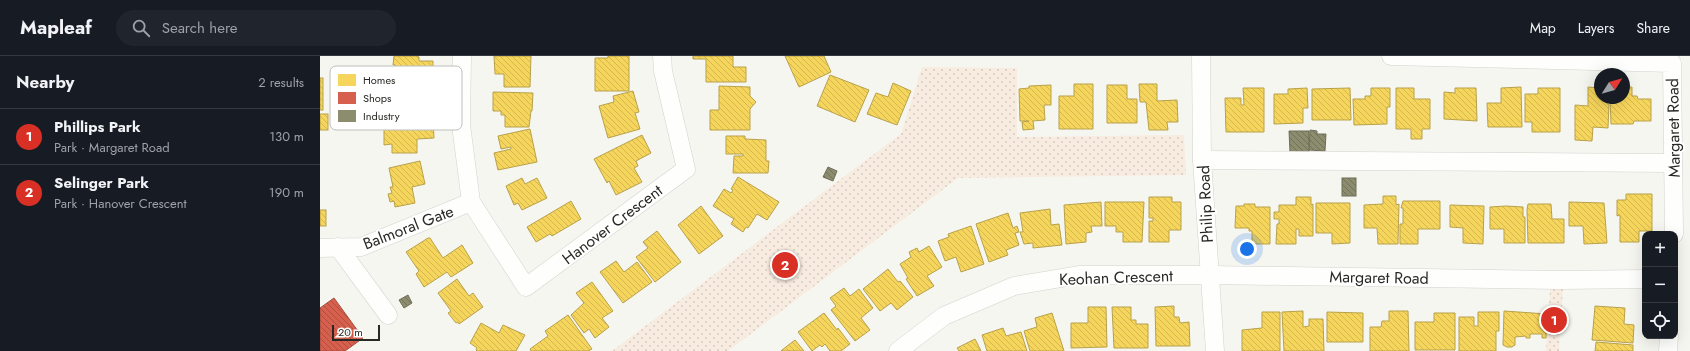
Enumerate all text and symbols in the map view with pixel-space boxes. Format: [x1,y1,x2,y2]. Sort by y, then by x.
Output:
search box [116,10,396,46]
text: Mapleaf [20,14,92,41]
icon: search [130,17,152,39]
text: Search here [162,17,238,39]
text: Map [1530,18,1556,38]
text: Layers [1578,18,1614,38]
text: Share [1636,18,1670,38]
legend [330,66,462,130]
north arrow [1594,68,1630,104]
text: Nearby [16,70,74,94]
text: Homes [363,72,396,88]
text: 2 results [258,73,304,92]
street label: Margaret Road [1661,78,1686,178]
text: Shops [363,90,392,106]
text: Industry [363,108,400,124]
text: Phillips Park [54,116,141,138]
text: 1 [26,127,32,146]
text: 130 m [269,127,304,146]
text: Park · Margaret Road [54,138,170,157]
street label: Philip Road [1192,165,1219,243]
text: Selinger Park [54,172,149,194]
street label: Hanover Crescent [557,179,667,270]
text: 2 [25,183,33,202]
text: 190 m [269,183,304,202]
text: Park · Hanover Crescent [54,194,187,213]
street label: Balmoral Gate [360,200,457,255]
map controls [1642,231,1678,339]
button: + [1642,231,1678,267]
your location [1237,239,1257,259]
pin: 2 [772,250,798,280]
street label: Keohan Crescent [1059,264,1173,291]
street label: Margaret Road [1329,265,1429,290]
button: − [1642,267,1678,303]
button: locate [1642,303,1678,339]
pin: 1 [1541,305,1567,335]
scale bar [332,323,380,342]
text: 20 m [338,324,363,340]

